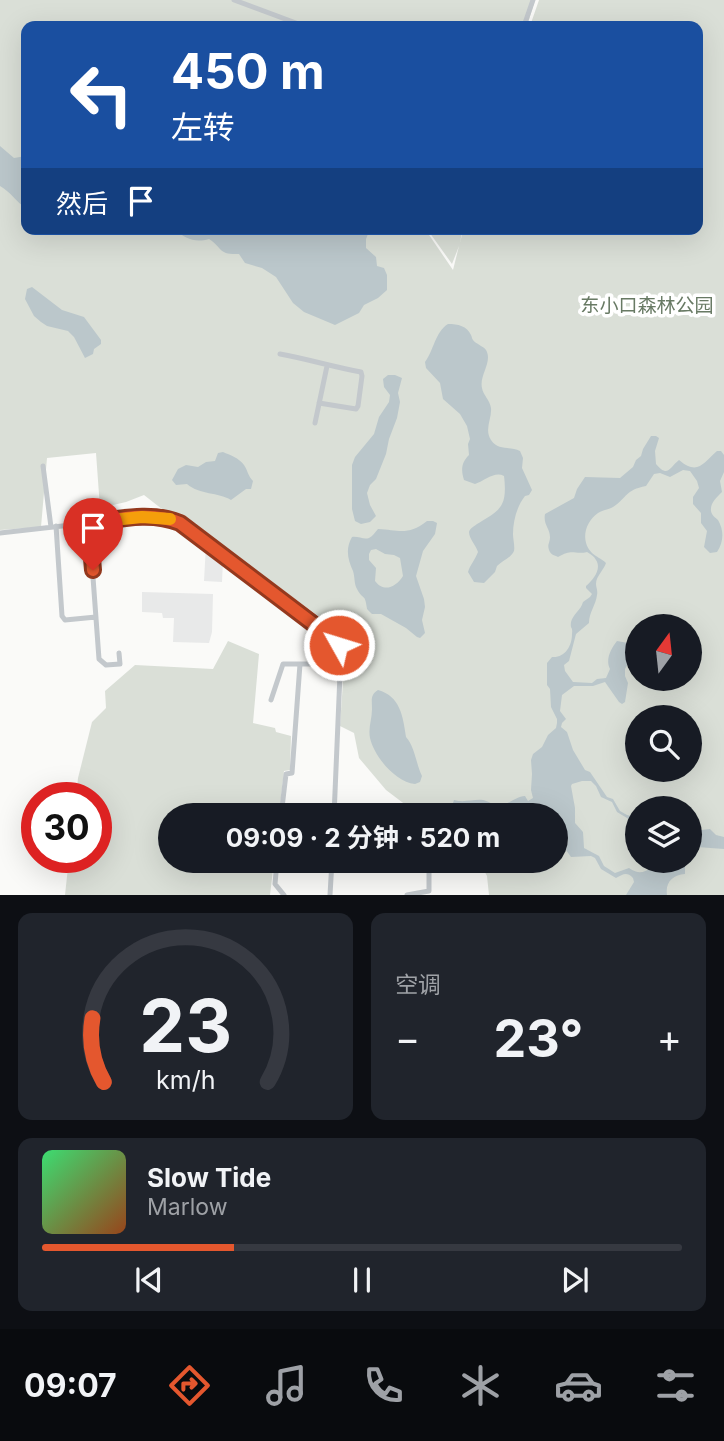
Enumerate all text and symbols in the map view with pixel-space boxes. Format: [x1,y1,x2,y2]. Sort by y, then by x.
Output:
text: 450 m [171,42,325,101]
icon: left [56,49,147,140]
text: 左转 [171,108,235,147]
icon: arrive [122,182,160,220]
text: 然后 [56,188,108,219]
park label: 东小口森林公园 [580,294,714,317]
pin [63,498,123,570]
icon: arrive [74,509,112,547]
position arrow [302,608,376,682]
north arrow [625,614,702,691]
map controls [625,614,702,873]
button: search [625,705,702,782]
speed limit sign: 30 [21,782,112,873]
button: layers [625,796,702,873]
text: 09:09 · 2 分钟 · 520 m [226,822,500,853]
text: 空调 [395,971,441,999]
text: 23 [139,982,232,1071]
text: 23° [494,1007,583,1070]
text: − [395,1015,420,1061]
text: + [657,1015,682,1061]
text: km/h [156,1065,215,1095]
text: Slow Tide [147,1162,271,1193]
text: Marlow [147,1193,227,1221]
icon: previous [130,1261,168,1299]
icon: pause [343,1261,381,1299]
icon: next [556,1261,594,1299]
icon: directions [165,1361,214,1410]
icon: music [262,1361,311,1410]
icon: phone [359,1361,408,1410]
icon: climate [456,1361,505,1410]
icon: car [554,1361,603,1410]
icon: filters [651,1361,700,1410]
text: 09:07 [24,1366,117,1405]

